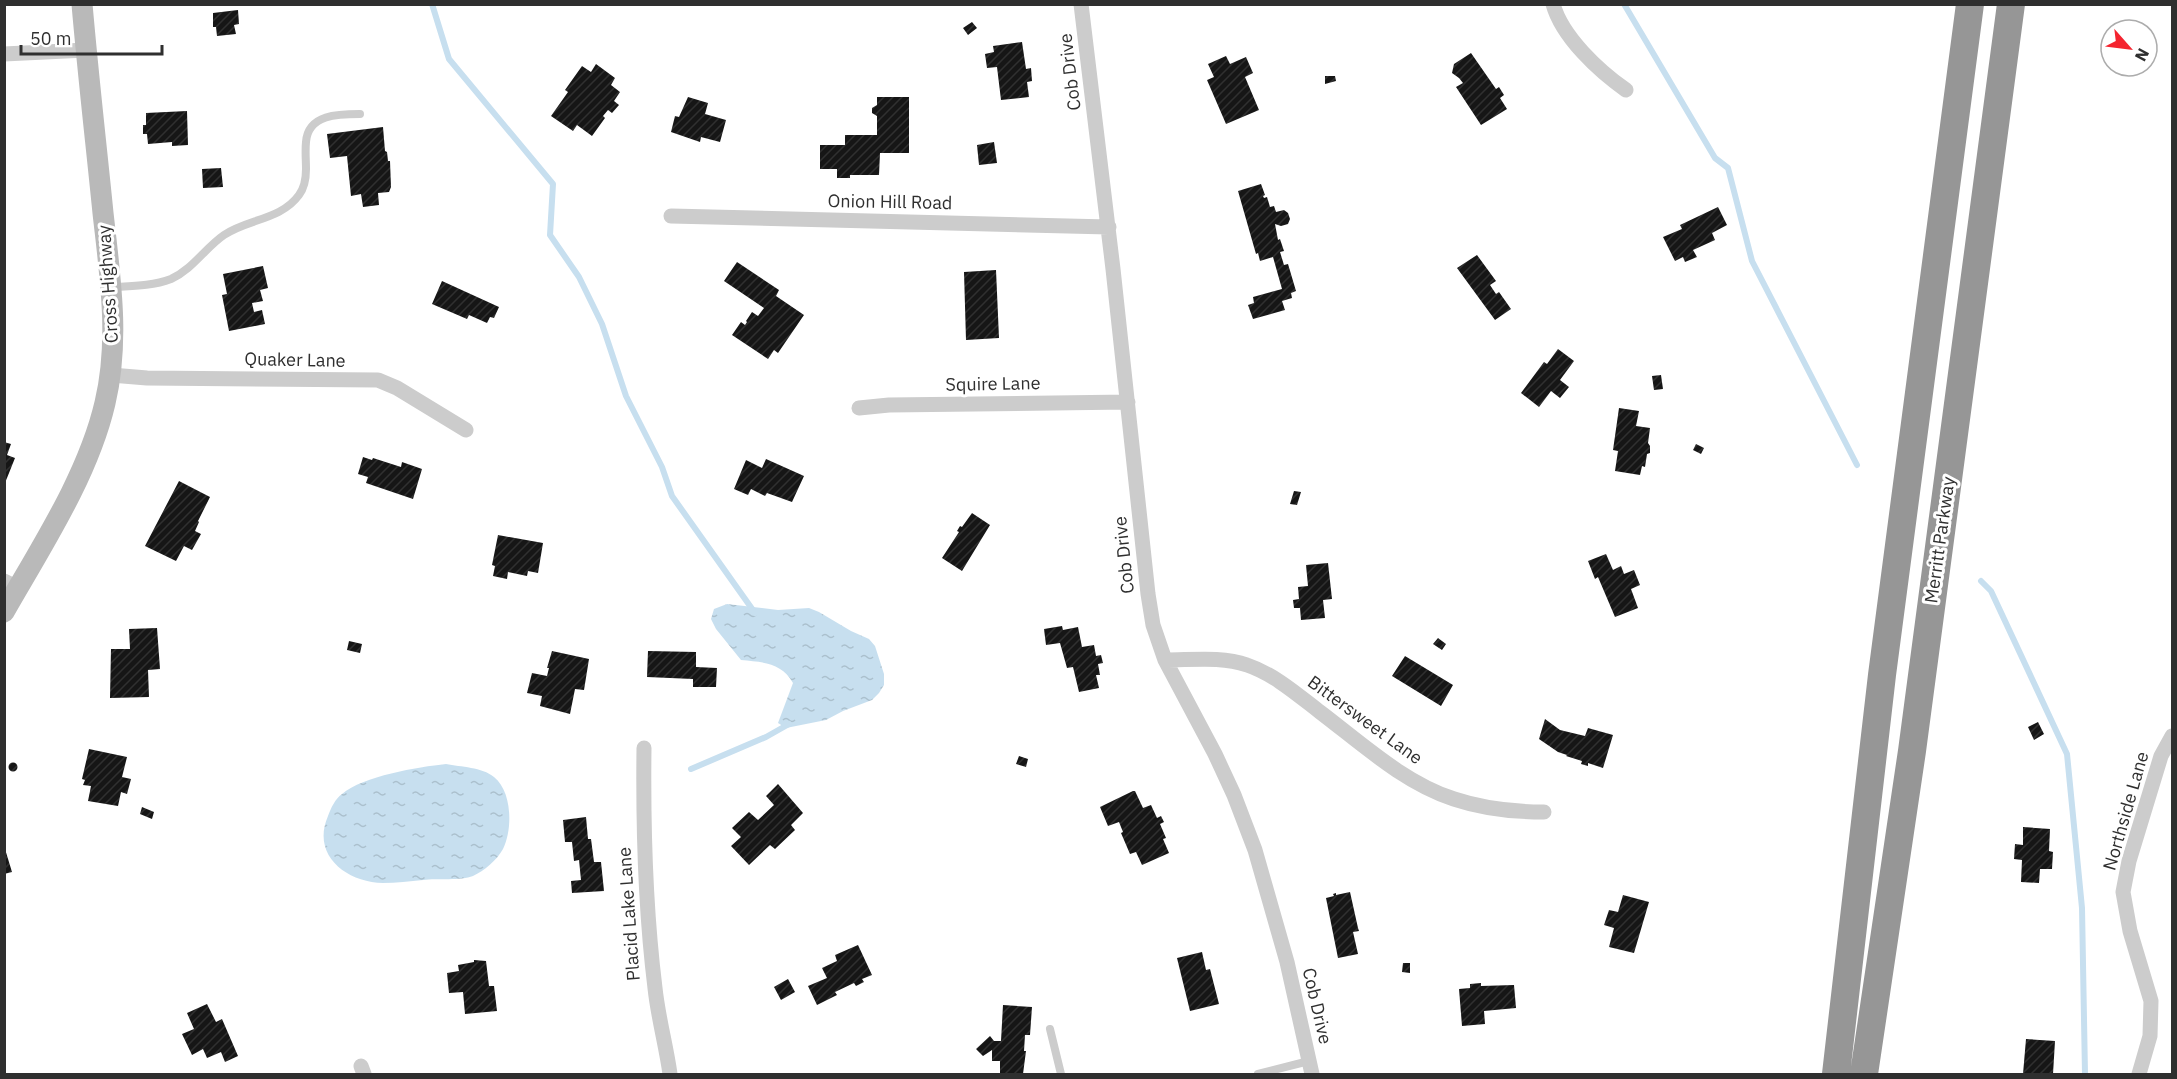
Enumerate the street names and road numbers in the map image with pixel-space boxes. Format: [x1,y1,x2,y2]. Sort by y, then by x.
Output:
street label: Cob Drive [1053,32,1086,112]
street label: Onion Hill Road [828,189,952,214]
street label: Cross Highway [92,224,123,344]
street label: Quaker Lane [244,347,346,372]
street label: Squire Lane [945,371,1041,396]
street label: Merritt Parkway [1919,475,1960,605]
street label: Cob Drive [1108,515,1139,595]
street label: Bittersweet Lane [1303,670,1427,769]
street label: Northside Lane [2098,749,2153,873]
street label: Placid Lake Lane [612,846,645,982]
street label: Cob Drive [1298,965,1337,1046]

